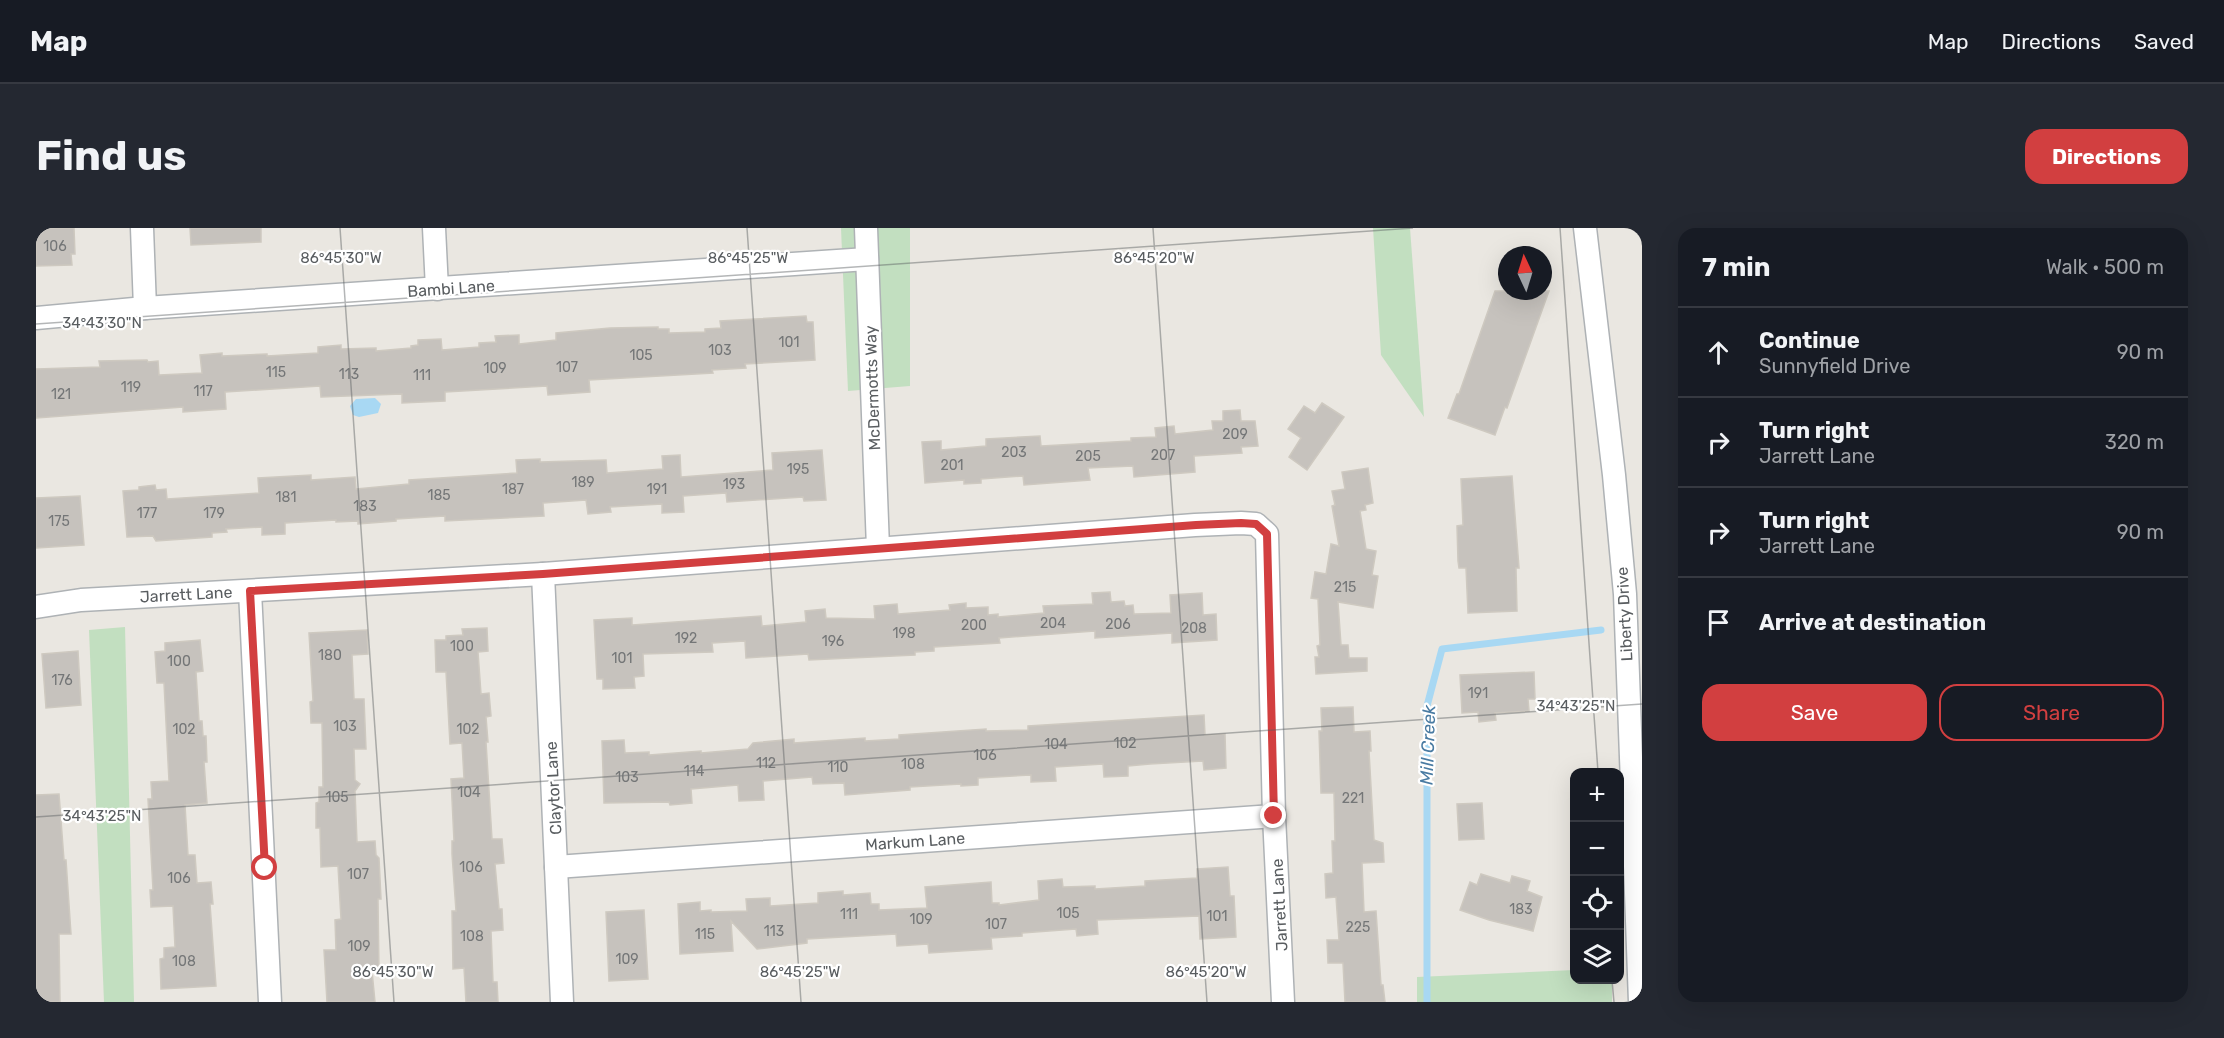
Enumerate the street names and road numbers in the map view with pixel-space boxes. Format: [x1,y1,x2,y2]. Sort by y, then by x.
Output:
street label: Bambi Lane [407,276,495,301]
street label: McDermotts Way [861,325,884,451]
street label: Liberty Drive [1613,566,1636,662]
street label: Jarrett Lane [139,583,233,606]
street label: Claytor Lane [542,741,565,835]
street label: Markum Lane [864,829,966,854]
street label: Jarrett Lane [1268,858,1291,952]

